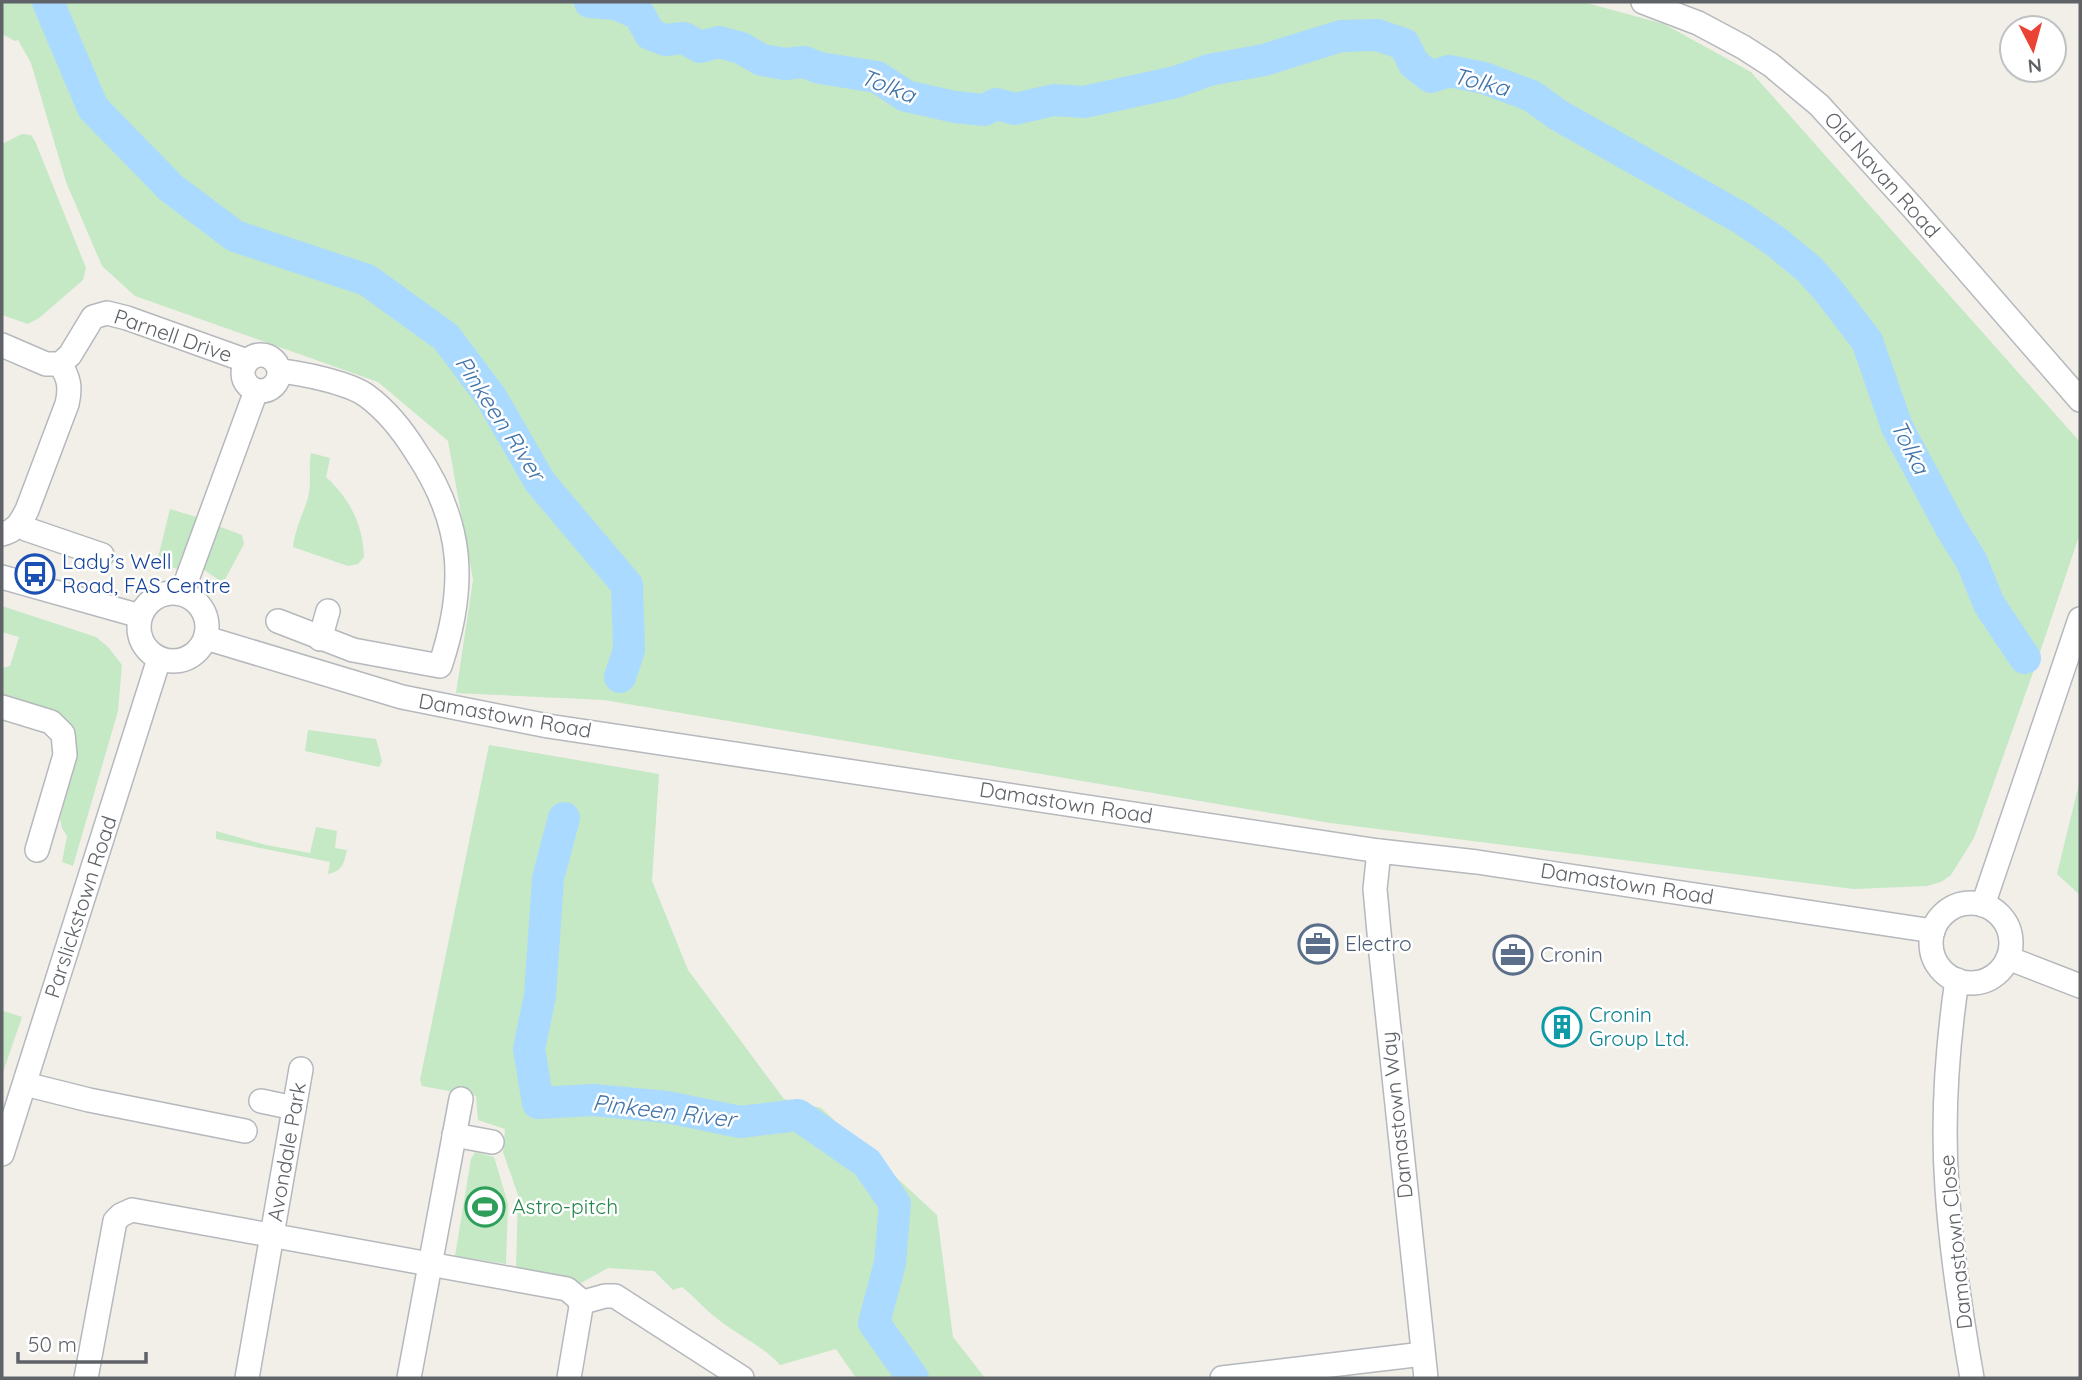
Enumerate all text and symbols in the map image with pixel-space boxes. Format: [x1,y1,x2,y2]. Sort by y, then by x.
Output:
north arrow [1998,14,2068,84]
text: N [2027,53,2043,79]
water label: Tolka [1450,61,1513,103]
water label: Tolka [857,62,921,110]
street label: Old Navan Road [1819,106,1946,243]
street label: Parnell Drive [111,303,236,367]
water label: Pinkeen River [449,350,553,488]
water label: Tolka [1885,415,1937,479]
place label: Lady’s Well Road, FAS Centre [62,548,231,598]
bus stop icon: Lady’s Well Road, FAS Centre [14,553,56,595]
street label: Damastown Road [417,687,594,743]
street label: Damastown Road [978,775,1155,829]
street label: Parslickstown Road [38,812,122,1001]
street label: Damastown Road [1539,856,1716,910]
office icon: Electro [1297,923,1339,965]
place label: Electro [1345,930,1412,956]
office icon: Cronin [1492,934,1534,976]
place label: Cronin [1540,941,1603,967]
place label: Cronin Group Ltd. [1589,1001,1689,1051]
building icon: Cronin Group Ltd. [1541,1006,1583,1048]
street label: Damastown Way [1374,1030,1418,1200]
street label: Avondale Park [261,1080,311,1223]
water label: Pinkeen River [591,1087,740,1134]
street label: Damastown Close [1933,1153,1977,1331]
sports icon: Astro-pitch [464,1186,506,1228]
place label: Astro-pitch [512,1193,618,1219]
scale bar [18,1320,145,1364]
text: 50 m [28,1331,77,1357]

